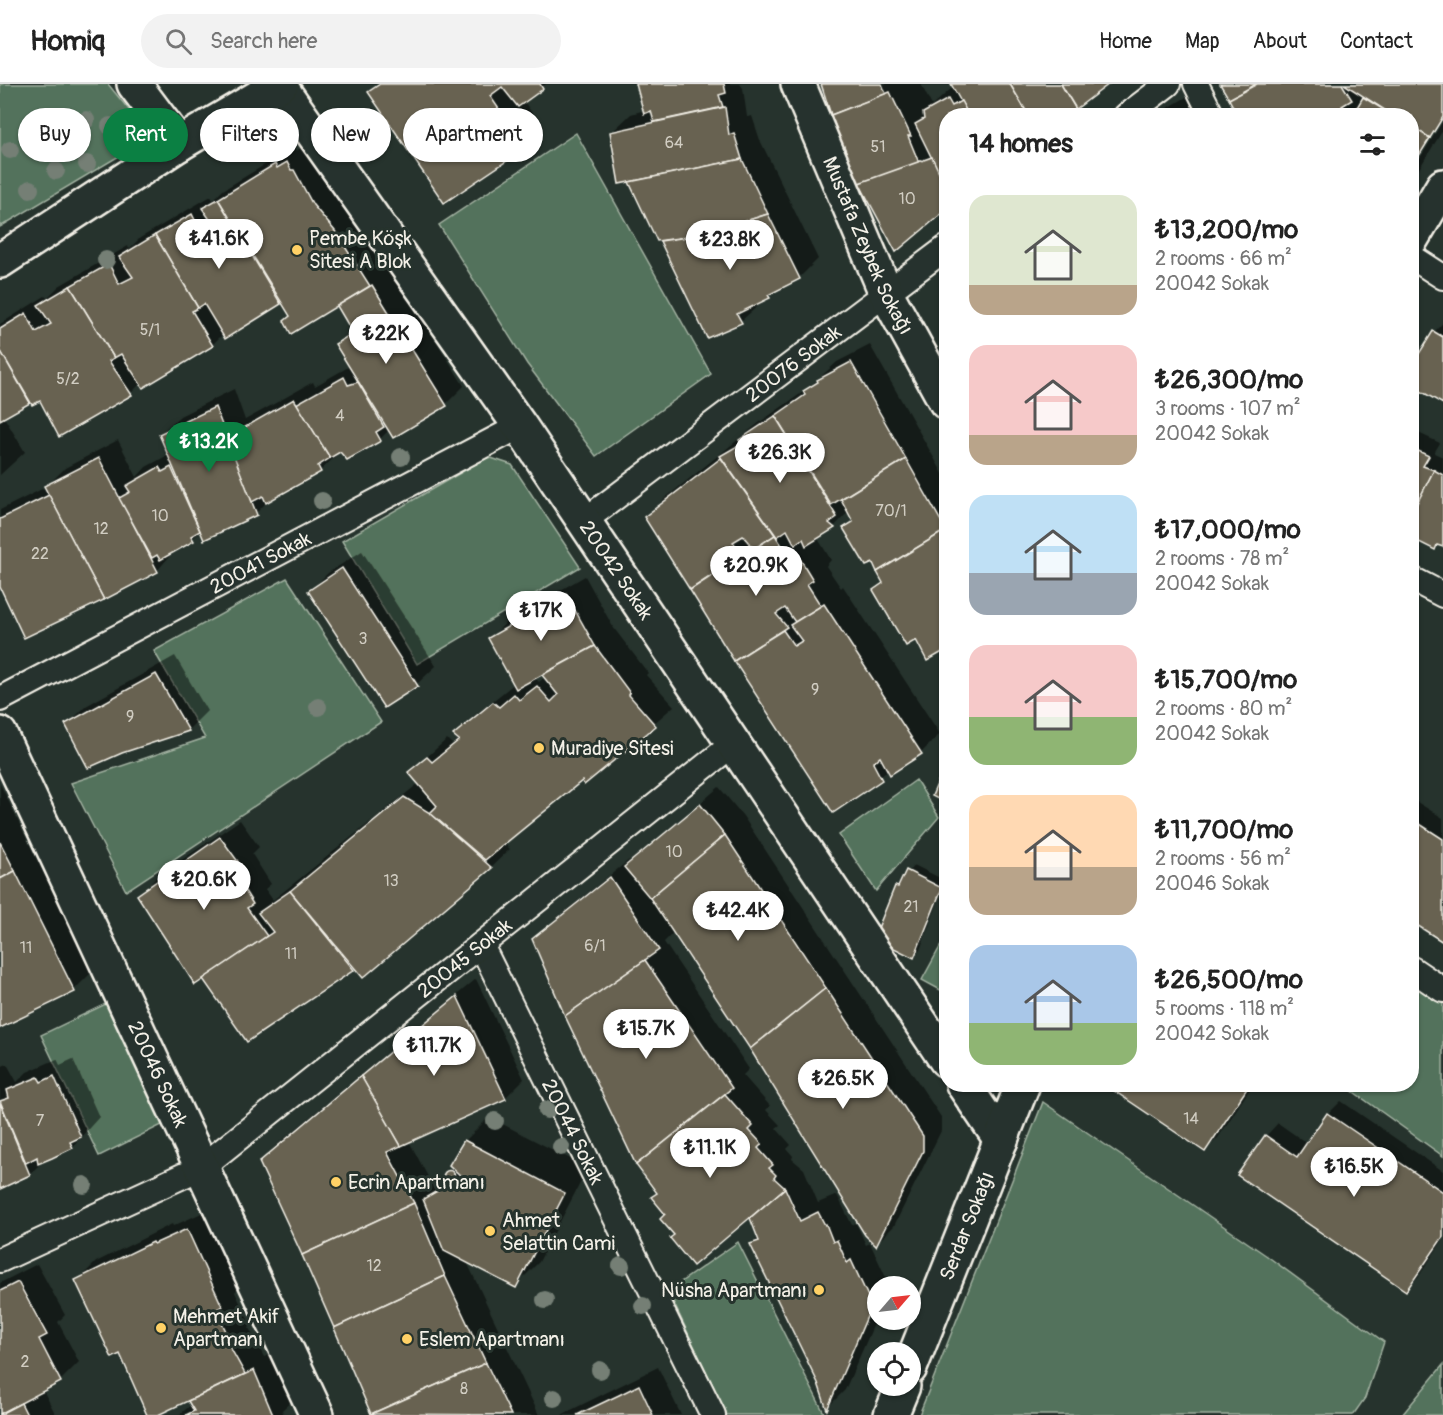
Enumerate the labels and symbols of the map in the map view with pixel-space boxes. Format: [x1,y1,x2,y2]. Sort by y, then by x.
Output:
house number: 64 [665,133,683,153]
house number: 51 [871,137,885,157]
street label: Mustafa Zeybek Sokağı [817,153,918,339]
house number: 10 [898,189,916,209]
pin: ₺41.6K [170,219,268,270]
pin: ₺23.8K [681,220,779,271]
place label: Pembe Köşk Sitesi A Blok [309,226,412,274]
marker: Pembe Köşk Sitesi A Blok [290,243,304,257]
pin: ₺22K [350,314,422,365]
street label: 20076 Sokak [741,319,847,408]
house number: 5/1 [140,320,160,340]
house number: 5/2 [56,369,80,389]
house number: 4 [335,406,345,426]
pin: ₺13.2K [160,422,258,473]
pin: ₺26.3K [731,433,829,484]
house number: 70/1 [875,501,907,521]
house number: 10 [151,506,169,526]
street label: 20042 Sokak [574,516,659,625]
house number: 12 [93,519,109,539]
street label: 20041 Sokak [206,526,316,600]
house number: 22 [31,544,49,564]
pin: ₺20.9K [707,546,805,597]
pin: ₺17K [505,591,577,642]
house number: 3 [359,629,368,649]
house number: 9 [811,680,819,700]
house number: 9 [126,707,134,727]
place label: Muradiye Sitesi [551,736,673,761]
marker: Muradiye Sitesi [532,741,546,755]
house number: 10 [665,842,683,862]
pin: ₺20.6K [155,860,253,911]
house number: 13 [383,871,399,891]
pin: ₺42.4K [689,891,787,942]
house number: 21 [903,897,919,917]
street label: 20045 Sokak [413,913,518,1003]
house number: 6/1 [584,936,606,956]
house number: 11 [20,938,32,958]
house number: 11 [285,944,297,964]
pin: ₺15.7K [597,1009,695,1060]
street label: 20046 Sokak [122,1017,194,1132]
pin: ₺11.7K [385,1026,483,1077]
pin: ₺26.5K [794,1059,892,1110]
street label: 20044 Sokak [536,1075,609,1189]
house number: 14 [1183,1109,1199,1129]
house number: 7 [36,1111,45,1131]
pin: ₺11.1K [661,1128,759,1179]
pin: ₺16.5K [1305,1147,1403,1198]
street label: Serdar Sokağı [934,1168,1000,1284]
place label: Ecrin Apartmanı [348,1170,485,1195]
marker: Ecrin Apartmanı [329,1175,343,1189]
place label: Ahmet Selattin Cami [502,1208,615,1256]
marker: Ahmet Selattin Cami [483,1224,497,1238]
house number: 12 [366,1256,382,1276]
north arrow [867,1276,921,1330]
place label: Nüsha Apartmanı [661,1278,807,1303]
marker: Nüsha Apartmanı [812,1283,826,1297]
place label: Mehmet Akif Apartmanı [173,1304,280,1352]
marker: Mehmet Akif Apartmanı [154,1321,168,1335]
place label: Eslem Apartmanı [419,1327,565,1352]
marker: Eslem Apartmanı [400,1332,414,1346]
house number: 2 [21,1352,30,1372]
house number: 8 [460,1379,468,1399]

